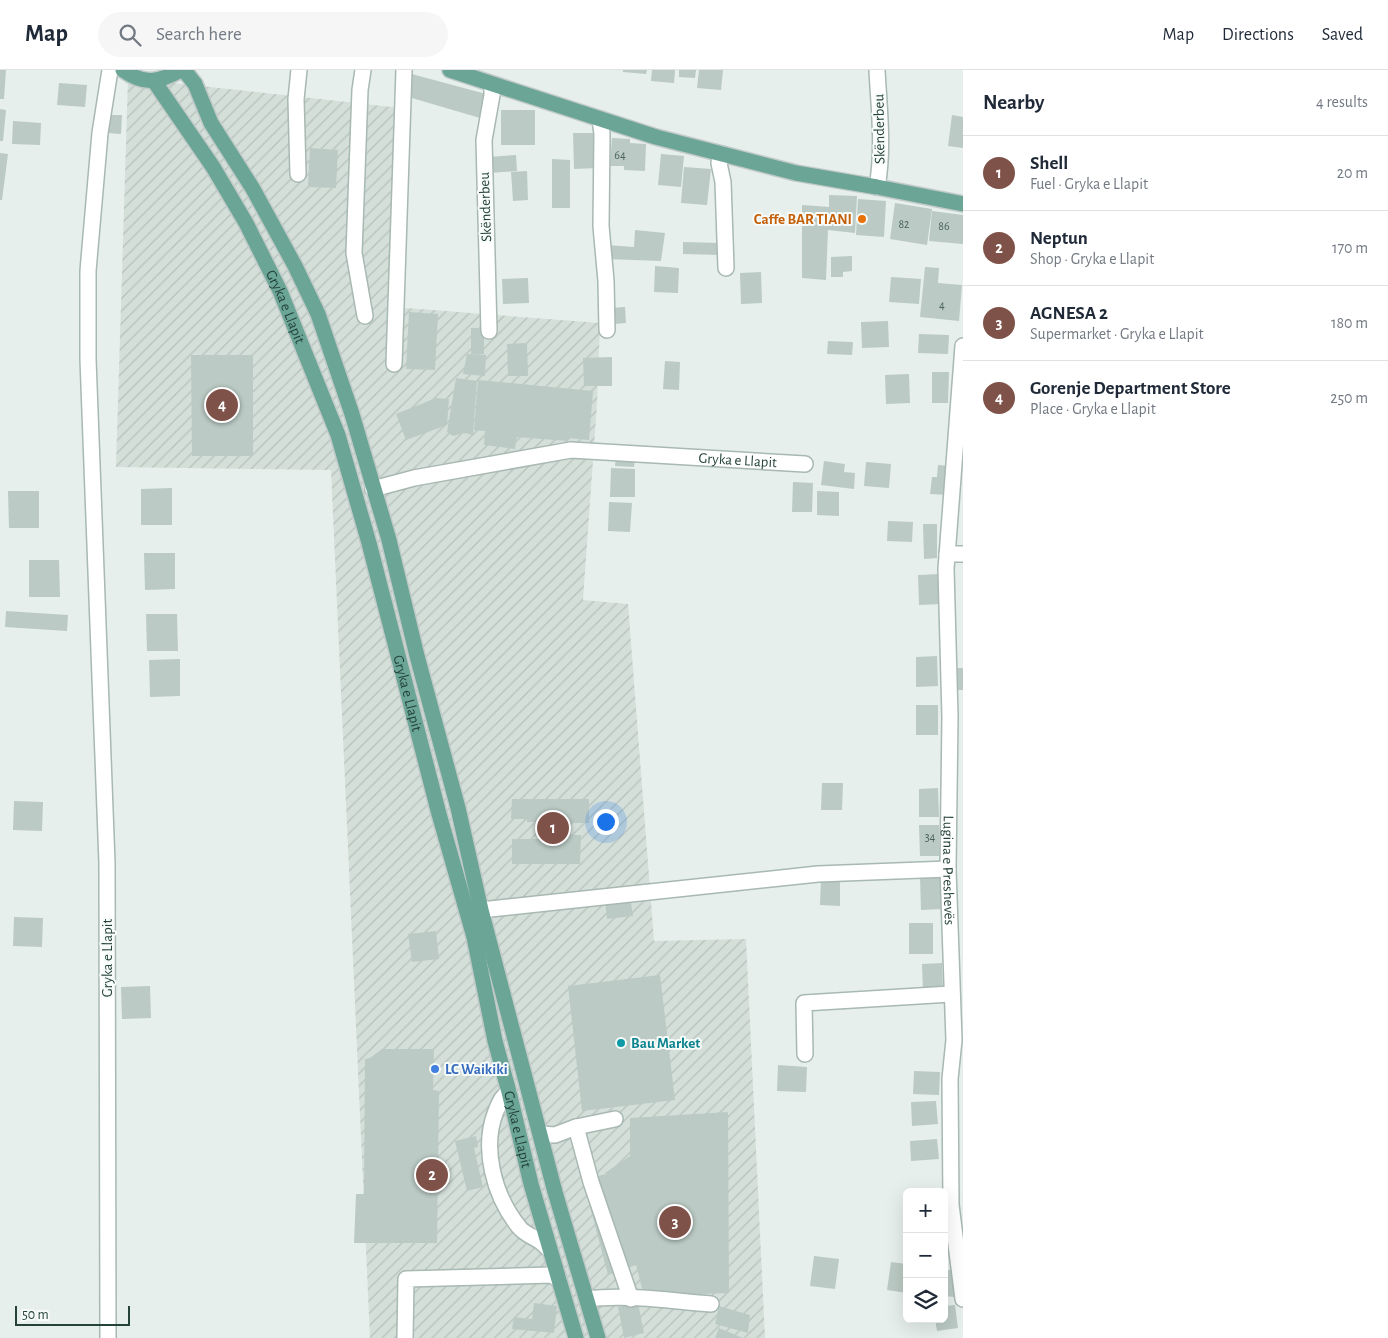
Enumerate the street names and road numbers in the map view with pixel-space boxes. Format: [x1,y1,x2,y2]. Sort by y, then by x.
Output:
street label: Skënderbeu [871,94,888,164]
street label: Skënderbeu [477,171,494,242]
street label: Gryka e Llapit [263,268,307,346]
street label: Gryka e Llapit [698,451,778,470]
street label: Gryka e Llapit [390,653,424,733]
street label: Lugina e Preshevës [940,815,957,925]
street label: Gryka e Llapit [100,919,115,997]
street label: Gryka e Llapit [501,1089,534,1169]

